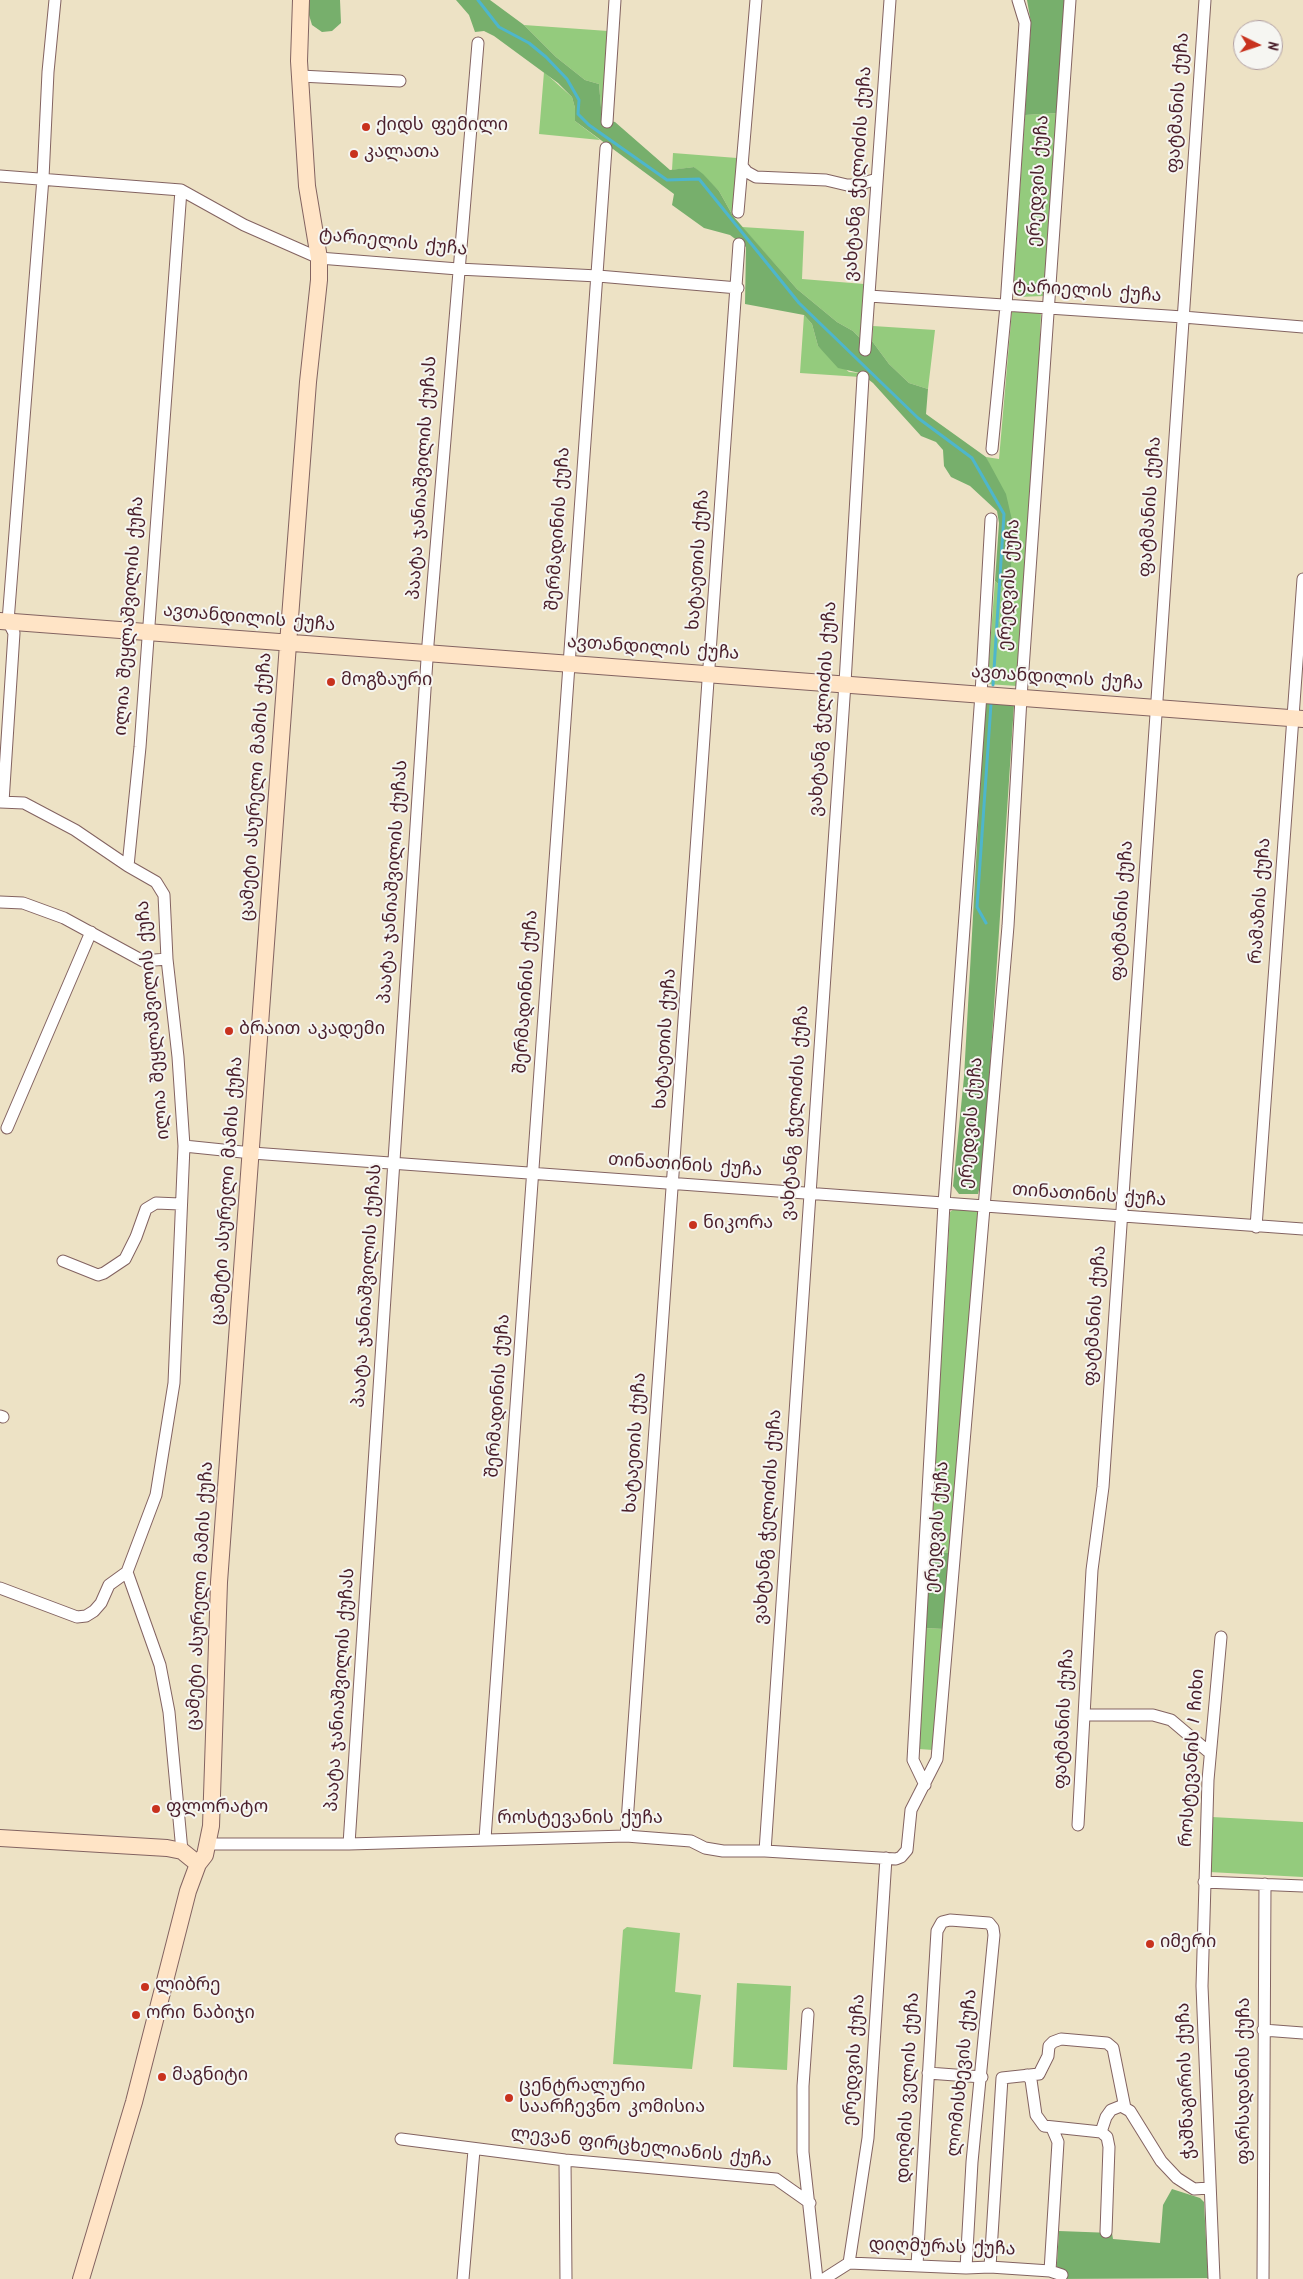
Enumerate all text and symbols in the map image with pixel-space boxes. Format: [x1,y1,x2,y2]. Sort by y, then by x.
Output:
north arrow [1233,20,1283,70]
street label: ფატმანის ქუჩა [1164,32,1196,174]
text: N [1261,41,1283,51]
street label: ვახტანგ ჭელიძის ქუჩა [842,66,878,282]
street label: ერედვის ქუჩა [1025,114,1055,248]
place label: ქიდს ფემილი [376,116,508,138]
marker: ქიდს ფემილი [360,121,372,133]
place label: კალათა [364,143,439,165]
marker: კალათა [348,148,360,160]
street label: ტარიელის ქუჩა [318,225,468,263]
street label: ტარიელის ქუჩა [1012,277,1162,309]
street label: პაატა ჯანიაშვილის ქუჩას [405,355,443,601]
street label: ფატმანის ქუჩა [1136,436,1168,578]
street label: შერმადინის ქუჩა [544,447,576,611]
street label: ხატაეთის ქუჩა [684,489,716,631]
street label: ილია შეყლაშვილის ქუჩა [112,496,150,736]
street label: ერედვის ქუჩა [996,518,1026,652]
street label: ვახტანგ ჭელიძის ქუჩა [807,601,843,817]
street label: ავთანდილის ქუჩა [162,602,336,638]
street label: ავთანდილის ქუჩა [566,633,740,667]
street label: ცამეტი ასურელი მამის ქუჩა [238,652,278,922]
street label: ავთანდილის ქუჩა [970,663,1144,697]
place label: მოგზაური [341,671,432,693]
marker: მოგზაური [325,676,337,688]
street label: პაატა ჯანიაშვილის ქუჩას [376,759,414,1005]
street label: რამაზის ქუჩა [1247,837,1277,965]
street label: ფატმანის ქუჩა [1108,840,1140,982]
street label: ილია შეყლაშვილის ქუჩა [134,900,176,1140]
street label: შერმადინის ქუჩა [512,910,544,1074]
street label: ხატაეთის ქუჩა [651,968,683,1110]
street label: ვახტანგ ჭელიძის ქუჩა [779,1005,815,1221]
place label: ბრაით აკადემი [239,1020,385,1042]
marker: ბრაით აკადემი [223,1025,235,1037]
street label: ცამეტი ასურელი მამის ქუჩა [209,1056,249,1326]
street label: ერედვის ქუჩა [956,1056,990,1190]
street label: თინათინის ქუჩა [607,1151,763,1183]
street label: პაატა ჯანიაშვილის ქუჩას [350,1163,388,1409]
street label: თინათინის ქუჩა [1011,1181,1167,1213]
place label: ნიკორა [703,1214,773,1236]
marker: ნიკორა [687,1219,699,1231]
street label: ფატმანის ქუჩა [1081,1245,1113,1387]
street label: შერმადინის ქუჩა [484,1314,516,1478]
street label: ხატაეთის ქუჩა [621,1372,653,1514]
street label: ვახტანგ ჭელიძის ქუჩა [752,1409,788,1625]
street label: ერედვის ქუჩა [922,1460,956,1594]
street label: ცამეტი ასურელი მამის ქუჩა [184,1461,220,1731]
street label: პაატა ჯანიაშვილის ქუჩას [323,1567,361,1813]
street label: ფატმანის ქუჩა [1052,1648,1080,1790]
street label: როსტევანის I ჩიხი [1177,1668,1211,1848]
place label: ფლორატო [166,1798,268,1820]
marker: ფლორატო [150,1803,162,1815]
street label: როსტევანის ქუჩა [497,1809,663,1831]
place label: იმერი [1160,1933,1216,1955]
marker: იმერი [1144,1938,1156,1950]
place label: ლიბრე [155,1976,221,1998]
marker: ლიბრე [139,1981,151,1993]
street label: ლომისხევის ქუჩა [944,1988,984,2158]
street label: დიღმის ველის ქუჩა [894,1992,926,2184]
street label: ერედვის ქუჩა [841,1993,871,2127]
street label: ფარსადანის ქუჩა [1235,1997,1257,2165]
street label: ჭაშნაგირის ქუჩა [1174,2002,1202,2160]
place label: ორი ნაბიჯი [146,2004,255,2026]
marker: ორი ნაბიჯი [130,2009,142,2021]
place label: მაგნიტი [172,2066,248,2088]
marker: მაგნიტი [156,2071,168,2083]
place label: ცენტრალური საარჩევნო კომისია [519,2077,705,2120]
marker: ცენტრალური საარჩევნო კომისია [503,2092,515,2104]
street label: ლევან ფირცხელიანის ქუჩა [509,2125,773,2173]
street label: დიღმურას ქუჩა [868,2236,1016,2262]

